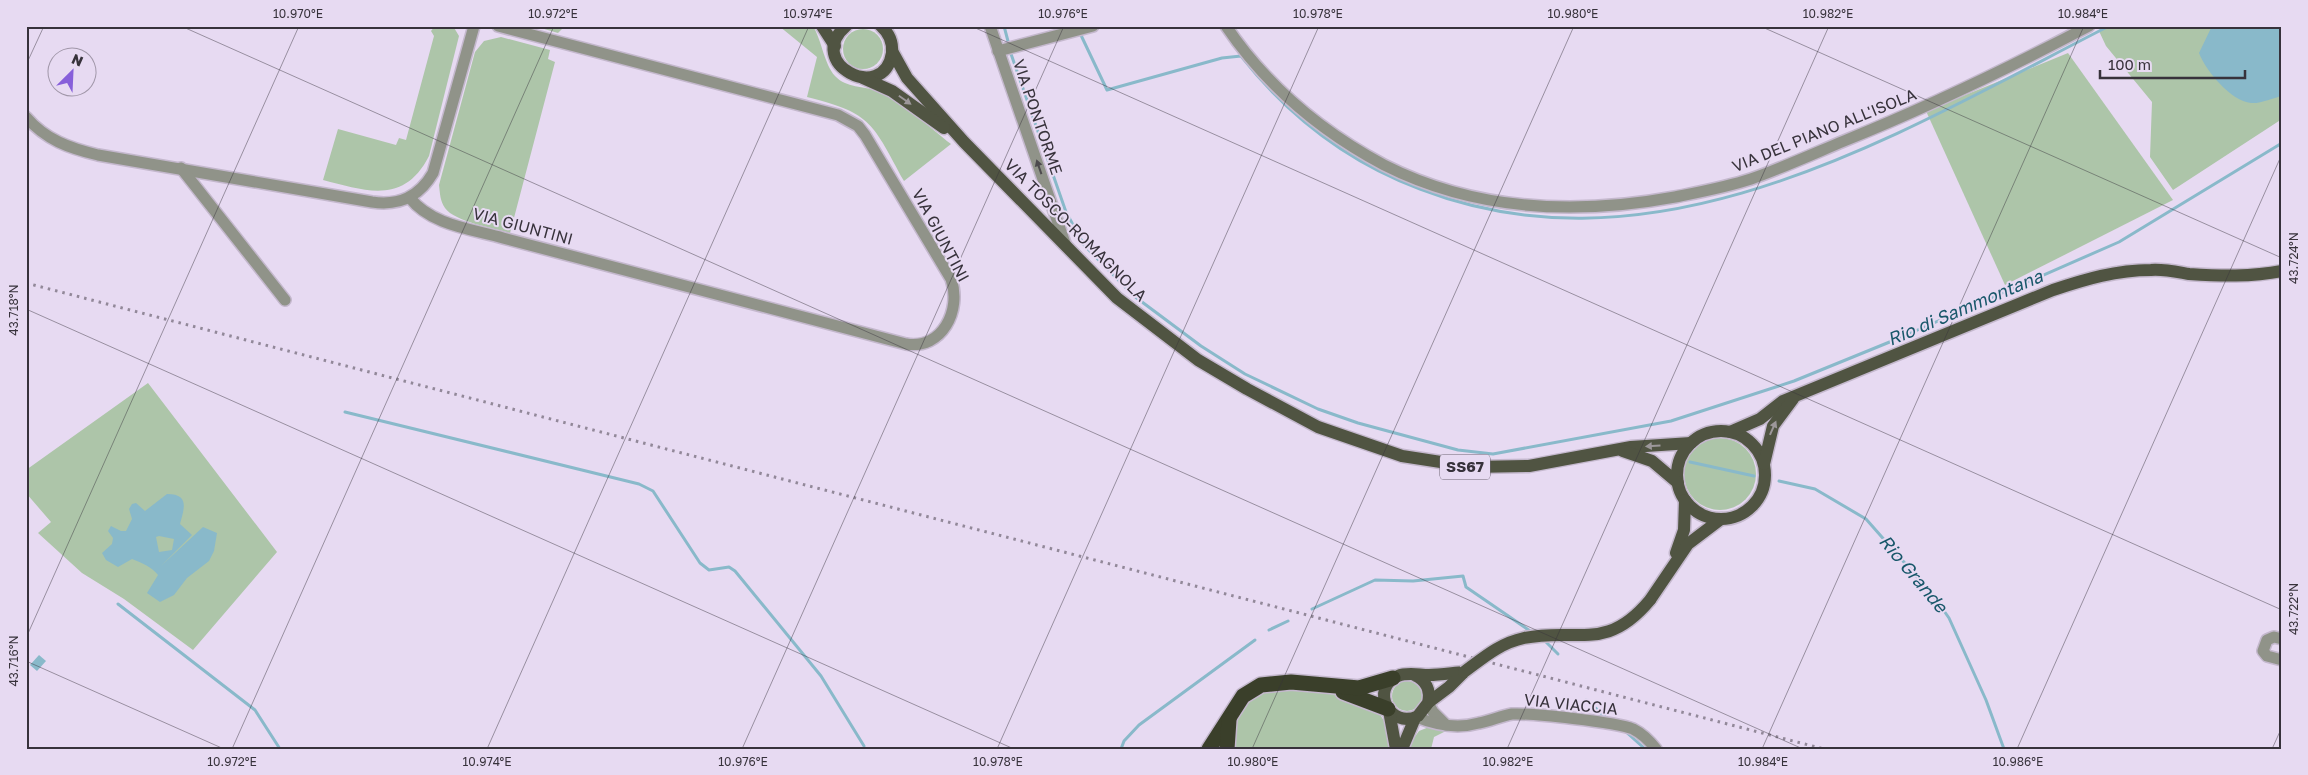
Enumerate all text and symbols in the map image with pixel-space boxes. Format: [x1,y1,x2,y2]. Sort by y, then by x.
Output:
text: 10.970°E [273,6,323,21]
text: 10.972°E [528,6,578,21]
text: 10.974°E [783,6,833,21]
text: 10.976°E [1038,6,1088,21]
text: 10.978°E [1293,6,1343,21]
text: 10.980°E [1548,6,1598,21]
text: 10.982°E [1803,6,1853,21]
text: 10.984°E [2058,6,2108,21]
north arrow [48,48,98,98]
scale bar [2100,48,2246,80]
text: N [69,50,86,70]
text: 100 m [2108,55,2151,73]
street label: VIA PONTORME [1009,57,1067,177]
street label: VIA DEL PIANO ALL'ISOLA [1729,84,1919,176]
one-way arrow [899,95,912,105]
street label: VIA TOSCO-ROMAGNOLA [1001,155,1152,306]
one-way arrow [1034,159,1042,174]
street label: VIA GIUNTINI [908,185,974,285]
street label: VIA GIUNTINI [471,203,575,249]
text: 43.724°N [2286,232,2301,284]
water label: Rio di Sammontana [1884,264,2046,350]
text: 43.718°N [6,284,21,336]
one-way arrow [1770,421,1778,435]
one-way arrow [1645,443,1661,451]
road number: SS67 [1440,454,1490,480]
water label: Rio Grande [1875,530,1954,618]
text: 43.722°N [2286,583,2301,635]
text: 43.716°N [6,635,21,687]
street label: VIA VIACCIA [1523,689,1619,719]
text: 10.972°E [207,754,257,769]
text: 10.974°E [462,754,512,769]
text: 10.976°E [718,754,768,769]
text: 10.978°E [973,754,1023,769]
text: 10.980°E [1228,754,1278,769]
text: 10.982°E [1483,754,1533,769]
text: 10.984°E [1738,754,1788,769]
text: 10.986°E [1993,754,2043,769]

